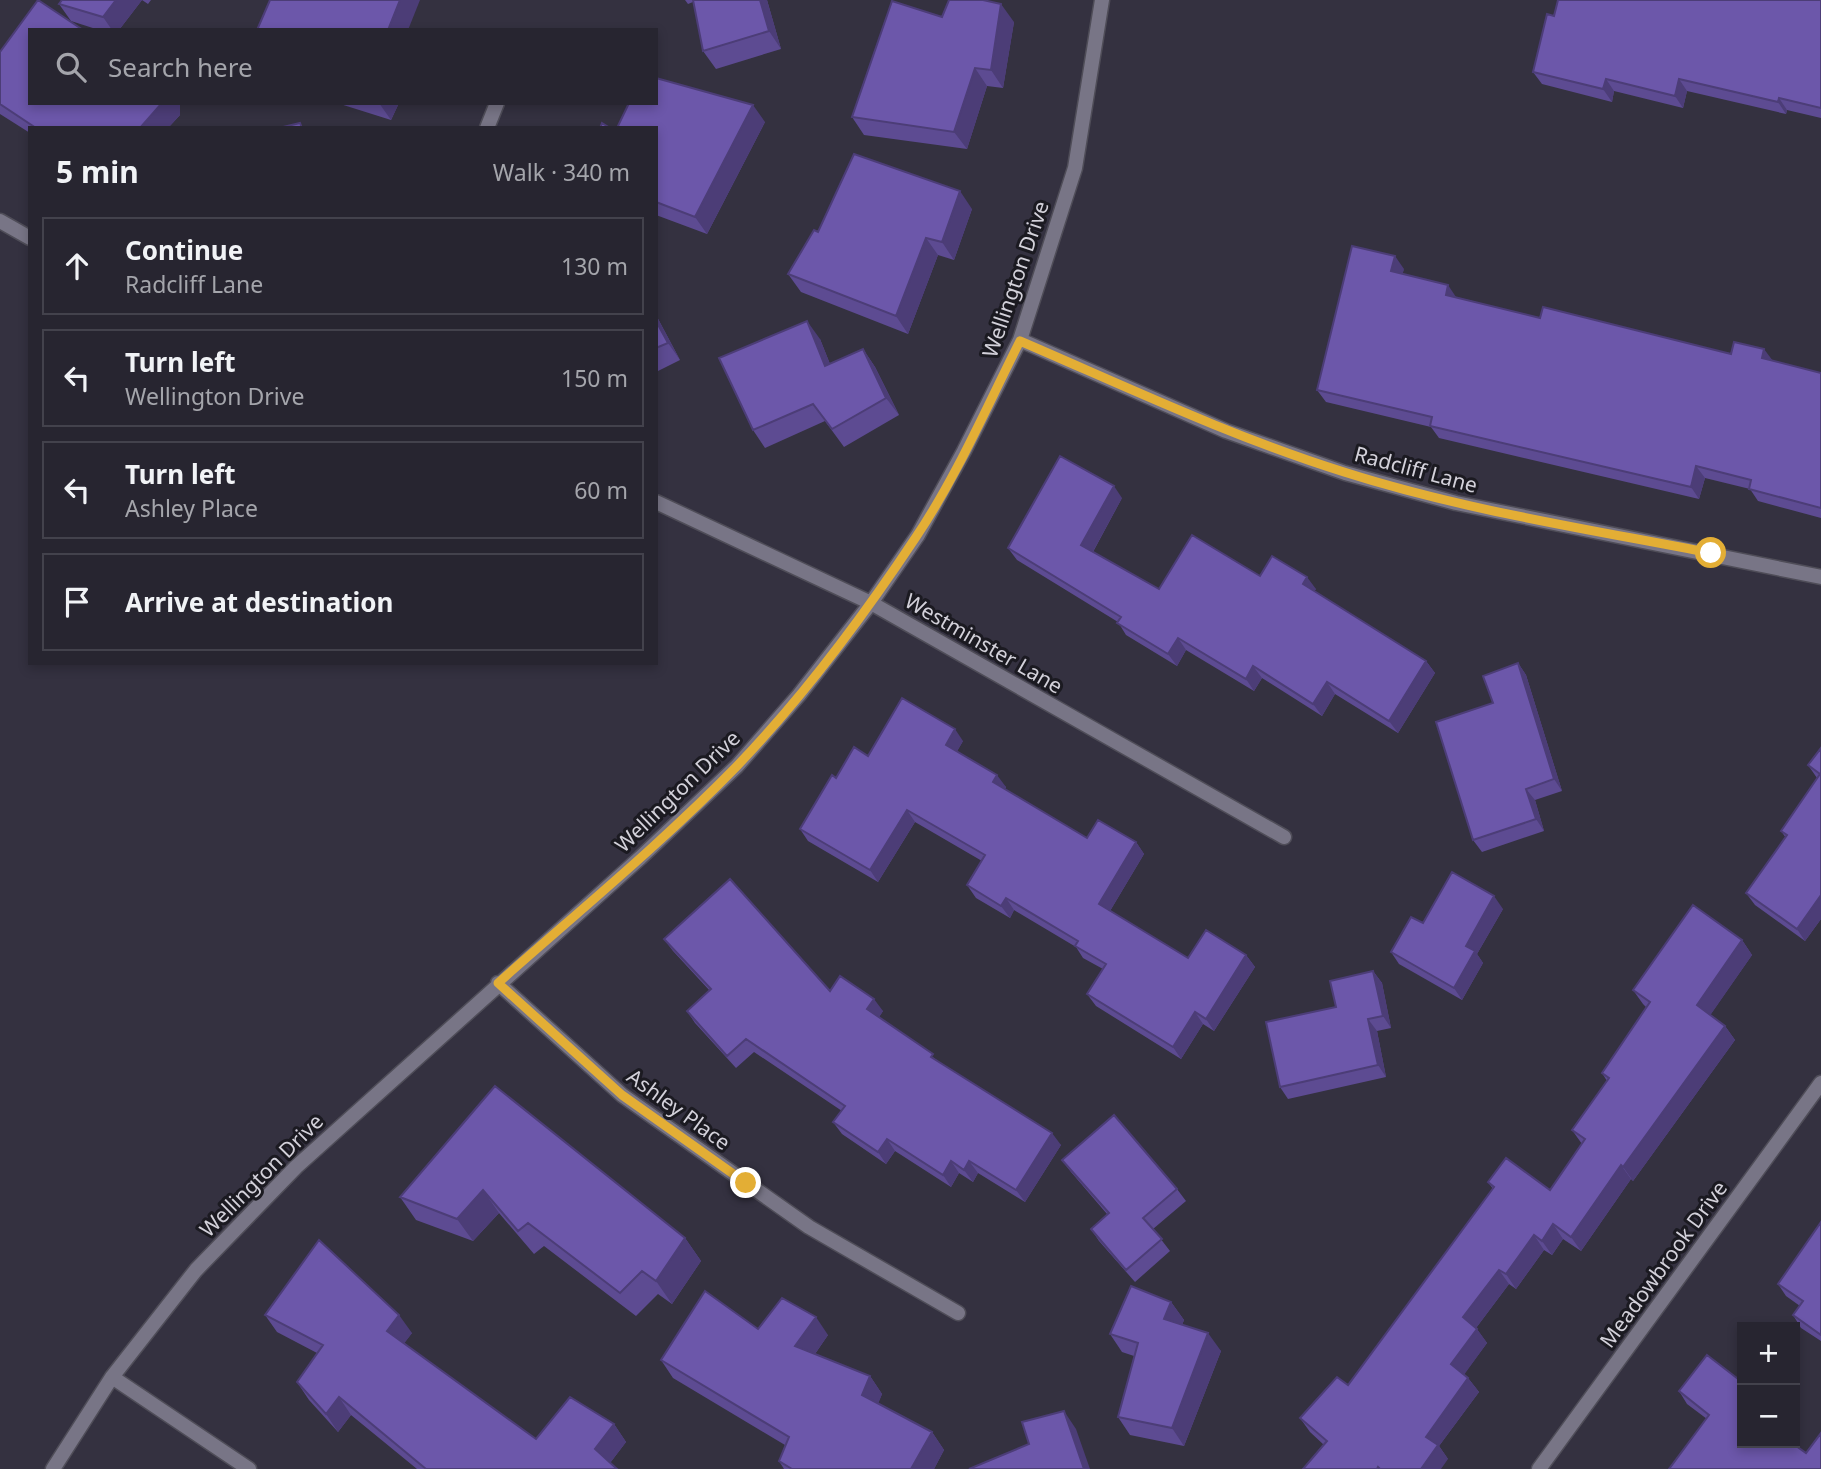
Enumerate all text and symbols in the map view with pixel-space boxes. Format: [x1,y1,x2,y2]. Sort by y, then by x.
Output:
search box [28,28,658,105]
icon: search [52,48,90,86]
text: Search here [108,49,253,85]
text: 5 min [56,151,139,192]
text: Walk · 340 m [493,156,630,188]
street label: Wellington Drive [975,197,1055,361]
text: Continue [125,232,243,268]
icon: ahead [58,247,96,285]
text: 130 m [561,250,628,282]
text: Radcliff Lane [125,268,263,300]
text: Turn left [125,344,236,380]
icon: left [58,359,96,397]
text: 150 m [561,362,628,394]
text: Wellington Drive [125,380,304,412]
street label: Radcliff Lane [1351,439,1481,499]
text: Turn left [125,456,236,492]
icon: left [58,471,96,509]
text: 60 m [574,474,628,506]
text: Ashley Place [125,492,258,524]
route start [1695,537,1726,568]
icon: arrive [58,583,96,621]
text: Arrive at destination [125,584,394,620]
street label: Westminster Lane [900,586,1068,700]
street label: Wellington Drive [608,724,746,858]
street label: Ashley Place [622,1062,736,1156]
street label: Wellington Drive [193,1107,329,1243]
route end [730,1167,761,1198]
street label: Meadowbrook Drive [1593,1175,1733,1353]
map controls [1737,1322,1800,1448]
button: + [1737,1322,1800,1385]
button: − [1737,1385,1800,1448]

